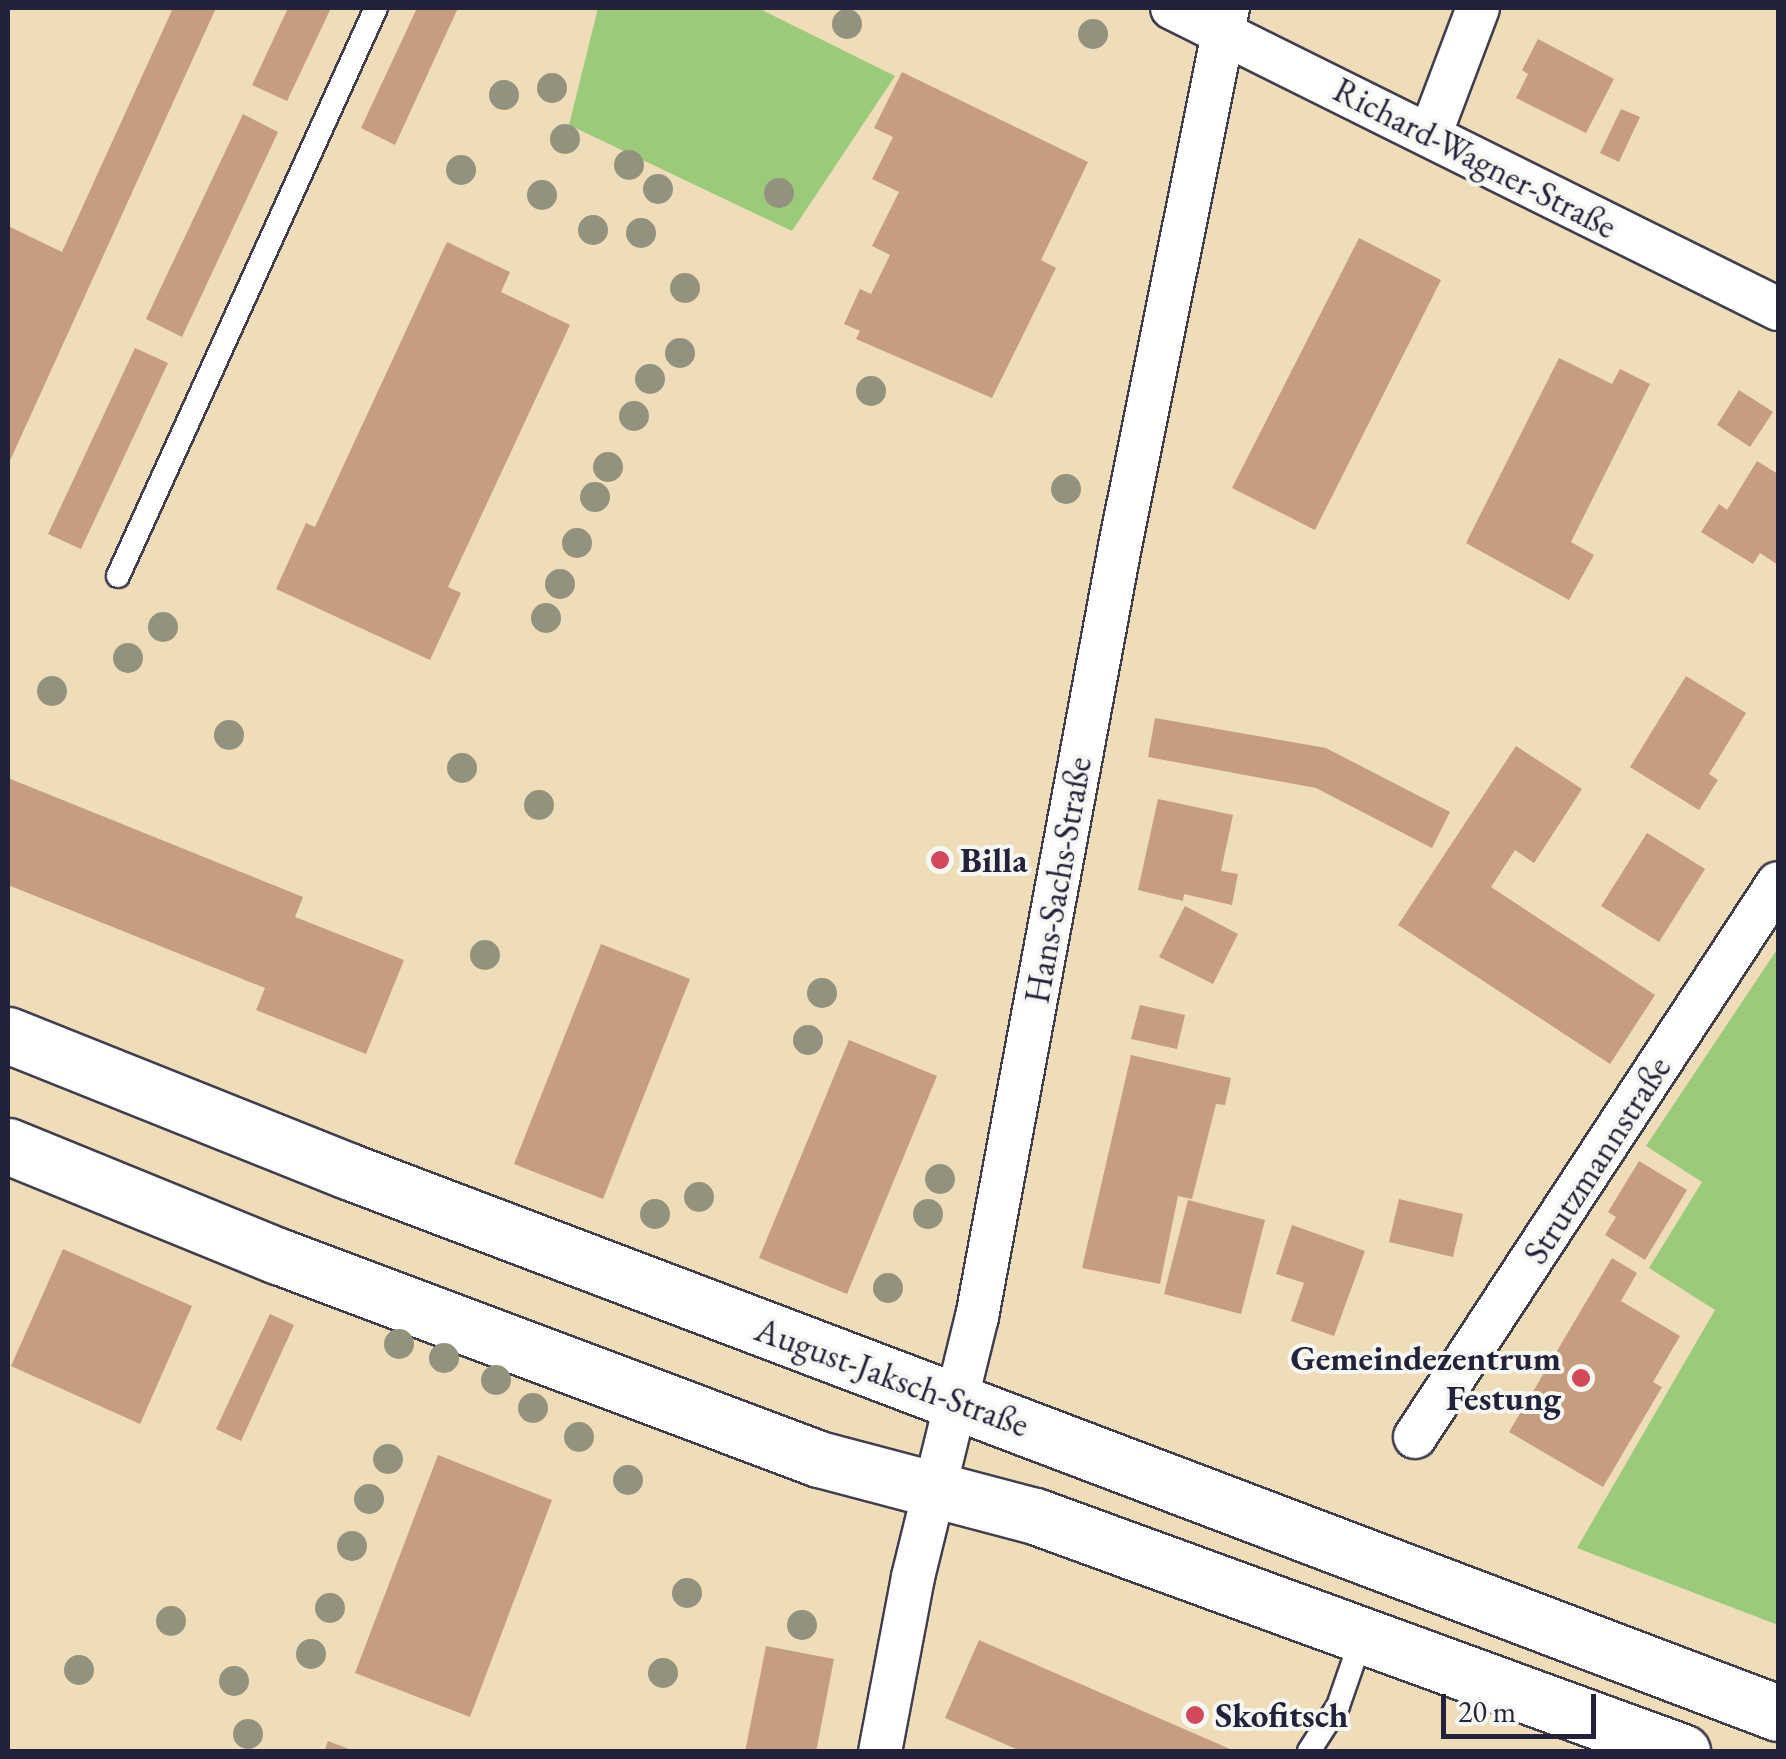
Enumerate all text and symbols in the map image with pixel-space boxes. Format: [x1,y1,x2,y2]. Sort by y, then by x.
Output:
street label: Richard-Wagner-Straße [1327,69,1623,247]
street label: Hans-Sachs-Straße [1016,754,1100,1006]
place label: Billa [960,839,1028,881]
marker: Billa [929,849,951,871]
street label: Strutzmannstraße [1514,1048,1680,1272]
street label: August-Jaksch-Straße [750,1308,1034,1446]
place label: Gemeindezentrum Festung [1291,1337,1561,1419]
marker: Gemeindezentrum Festung [1570,1367,1592,1389]
scale bar [1446,1674,1601,1736]
text: 20 m [1458,1692,1516,1731]
place label: Skofitsch [1215,1694,1348,1736]
marker: Skofitsch [1184,1704,1206,1726]

